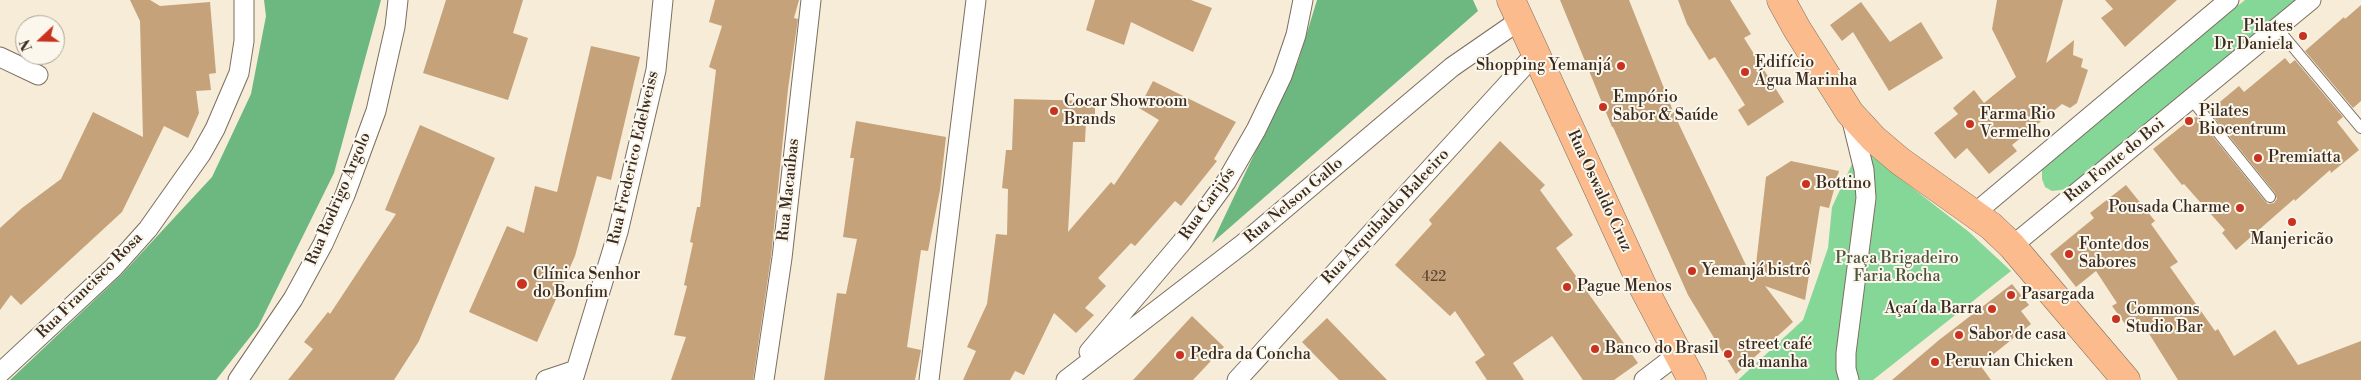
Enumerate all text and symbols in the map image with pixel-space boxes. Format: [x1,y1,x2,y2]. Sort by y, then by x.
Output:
north arrow [15,15,65,65]
place label: Pilates Dr Daniela [2214,17,2293,55]
marker: Pilates Dr Daniela [2297,30,2309,42]
text: N [17,37,37,53]
place label: Edifício Água Marinha [1755,53,1857,91]
place label: Shopping Yemanjá [1476,56,1611,76]
marker: Shopping Yemanjá [1615,60,1627,72]
marker: Edifício Água Marinha [1739,66,1751,78]
street label: Rua Frederico Edelweiss [605,69,663,247]
place label: Empório Sabor & Saúde [1613,88,1718,126]
place label: Cocar Showroom Brands [1064,92,1188,130]
marker: Empório Sabor & Saúde [1597,101,1609,113]
place label: Pilates Biocentrum [2199,102,2286,140]
marker: Cocar Showroom Brands [1048,105,1060,117]
place label: Farma Rio Vermelho [1980,105,2056,143]
street label: Rua Fonte do Boi [2061,115,2169,207]
marker: Pilates Biocentrum [2183,115,2195,127]
marker: Farma Rio Vermelho [1964,118,1976,130]
street label: Rua Oswaldo Cruz [1562,127,1636,255]
street label: Rua Rodrigo Argolo [302,130,376,268]
street label: Rua Macaúbas [774,138,804,242]
street label: Rua Arquibaldo Baleeiro [1318,145,1454,289]
place label: Premiatta [2268,148,2341,168]
marker: Premiatta [2252,152,2264,164]
street label: Rua Nelson Gallo [1241,154,1347,248]
street label: Rua Carijós [1176,164,1240,244]
place label: Bottino [1816,174,1871,194]
marker: Bottino [1800,178,1812,190]
place label: Pousada Charme [2108,198,2230,218]
marker: Pousada Charme [2234,202,2246,214]
marker: Manjericão [2286,216,2298,228]
street label: Rua Francisco Rosa [33,229,147,343]
place label: Manjericão [2251,230,2333,250]
place label: Fonte dos Sabores [2079,235,2149,273]
marker: Fonte dos Sabores [2063,248,2075,260]
park label: Praça Brigadeiro Faria Rocha [1835,249,1959,287]
place label: Yemanjá bistrô [1702,261,1811,281]
place label: Clínica Senhor do Bonfim [533,265,641,303]
marker: Yemanjá bistrô [1686,265,1698,277]
house number: 422 [1422,270,1446,286]
marker: Clínica Senhor do Bonfim [515,277,529,291]
place label: Pague Menos [1577,277,1672,297]
marker: Pague Menos [1561,281,1573,293]
place label: Pasargada [2021,285,2095,305]
marker: Pasargada [2005,289,2017,301]
place label: Açaí da Barra [1885,299,1982,319]
place label: Commons Studio Bar [2126,300,2203,338]
marker: Açaí da Barra [1986,303,1998,315]
marker: Commons Studio Bar [2110,313,2122,325]
place label: Sabor de casa [1969,325,2066,345]
marker: Sabor de casa [1953,329,1965,341]
place label: street café da manha [1738,335,1812,373]
place label: Banco do Brasil [1605,339,1719,359]
marker: Banco do Brasil [1589,343,1601,355]
place label: Pedra da Concha [1190,345,1311,365]
marker: street café da manha [1722,348,1734,360]
marker: Pedra da Concha [1174,349,1186,361]
place label: Peruvian Chicken [1945,352,2073,372]
marker: Peruvian Chicken [1929,356,1941,368]

